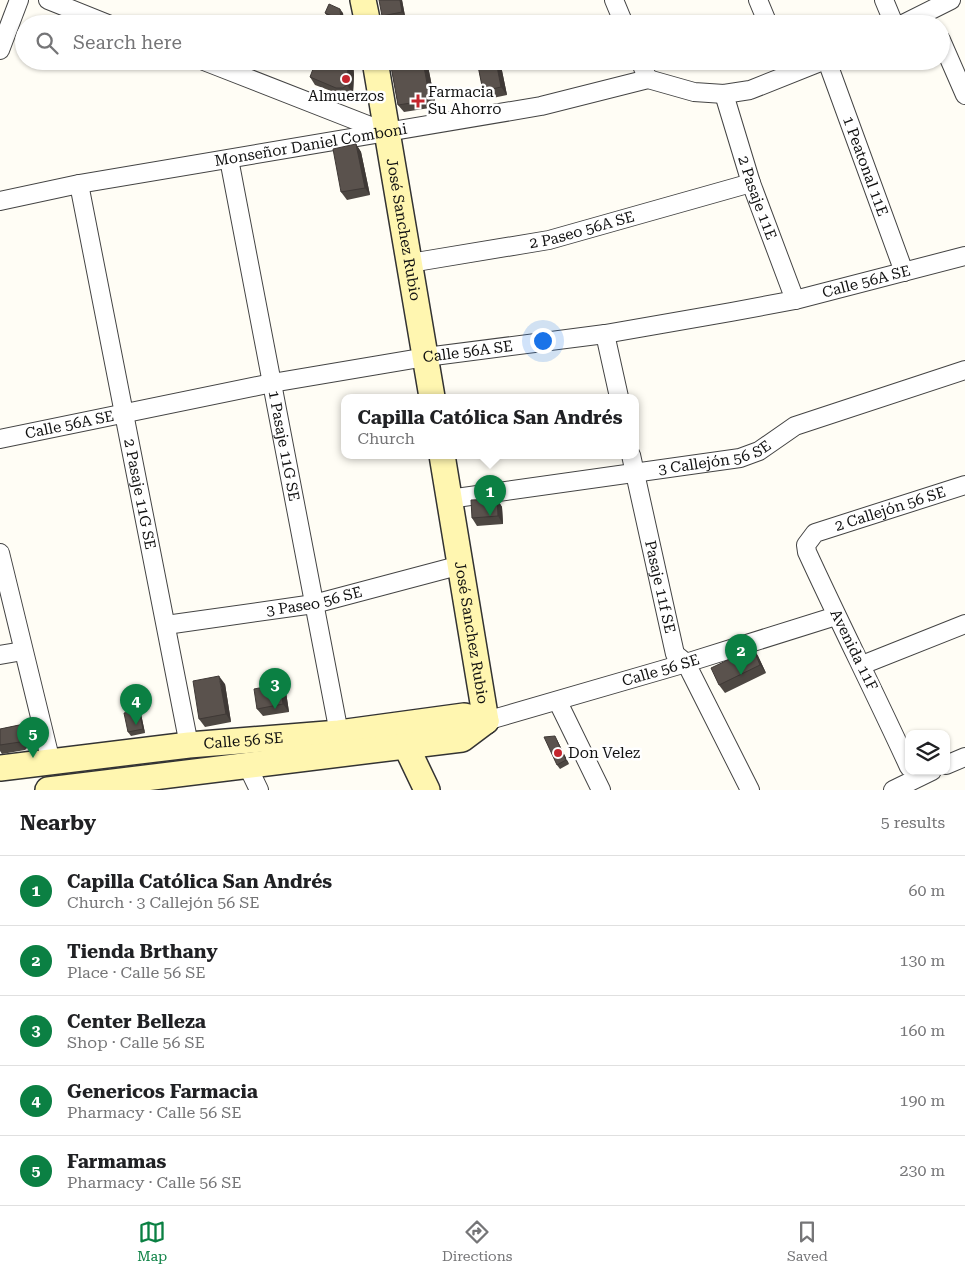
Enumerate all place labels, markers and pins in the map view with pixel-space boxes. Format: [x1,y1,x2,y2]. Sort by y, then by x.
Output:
marker: Almuerzos [340,73,352,85]
place label: Farmacia Su Ahorro [428,83,502,118]
place label: Almuerzos [308,87,384,105]
marker: Farmacia Su Ahorro [412,95,424,107]
pin: 1 [474,475,506,516]
pin: 2 [725,634,757,675]
pin: 3 [259,668,291,709]
pin: 4 [120,684,152,725]
pin: 5 [17,717,49,758]
place label: Don Velez [568,744,640,762]
marker: Don Velez [552,747,564,759]

